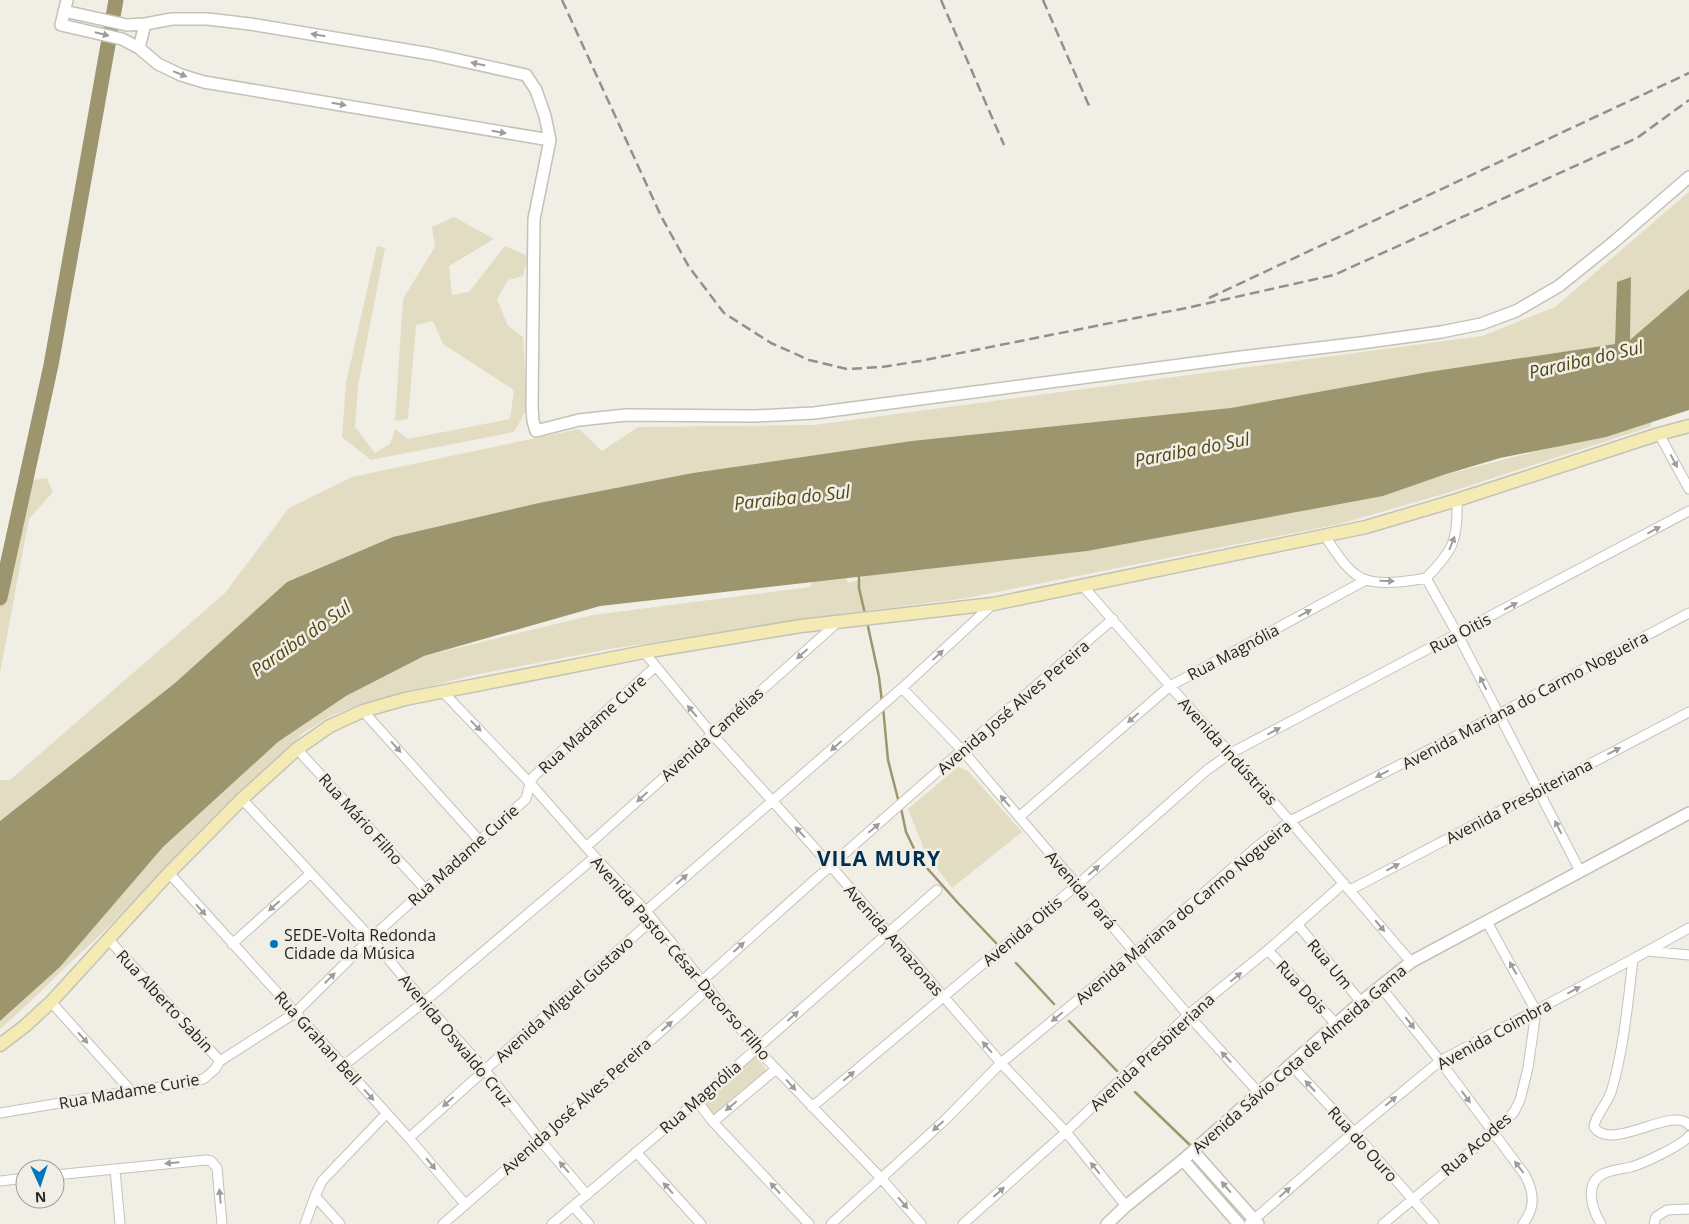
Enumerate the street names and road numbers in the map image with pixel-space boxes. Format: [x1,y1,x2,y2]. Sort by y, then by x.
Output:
street label: Rua Oitis [1425,608,1495,658]
street label: Rua Magnólia [1183,619,1283,685]
street label: Avenida Mariana do Carmo Nogueira [1398,626,1652,774]
street label: Avenida José Alves Pereira [932,635,1094,779]
street label: Rua Madame Cure [533,670,651,778]
street label: Avenida Camélias [656,682,768,786]
street label: Avenida Indústrias [1174,692,1282,810]
street label: Avenida Presbiteriana [1442,753,1596,849]
street label: Rua Mário Filho [314,768,408,870]
street label: Rua Madame Curie [403,799,523,911]
street label: Avenida Mariana do Carmo Nogueira [1070,815,1296,1009]
street label: Avenida Pará [1041,846,1121,934]
street label: Avenida Pastor César Dacorso Filho [586,851,776,1065]
street label: Avenida Amazonas [839,880,949,1000]
street label: Avenida Oitis [978,891,1066,971]
street label: Avenida Miguel Gustavo [490,931,638,1067]
street label: Rua Um [1303,934,1357,994]
street label: Rua Alberto Sabin [112,945,218,1057]
street label: Rua Dois [1272,955,1332,1019]
street label: Avenida Sávio Cota de Almeida Gama [1187,960,1411,1158]
street label: Avenida Oswaldo Cruz [394,969,518,1111]
street label: Rua Grahan Bell [270,986,366,1090]
street label: Avenida Presbiteriana [1085,988,1219,1116]
street label: Avenida Coimbra [1433,993,1555,1075]
street label: Avenida José Alves Pereira [496,1033,656,1179]
street label: Rua Magnólia [655,1056,745,1138]
street label: Rua Madame Curie [57,1068,201,1114]
street label: Rua do Ouro [1323,1101,1403,1187]
street label: Rua Acodes [1436,1107,1516,1181]

